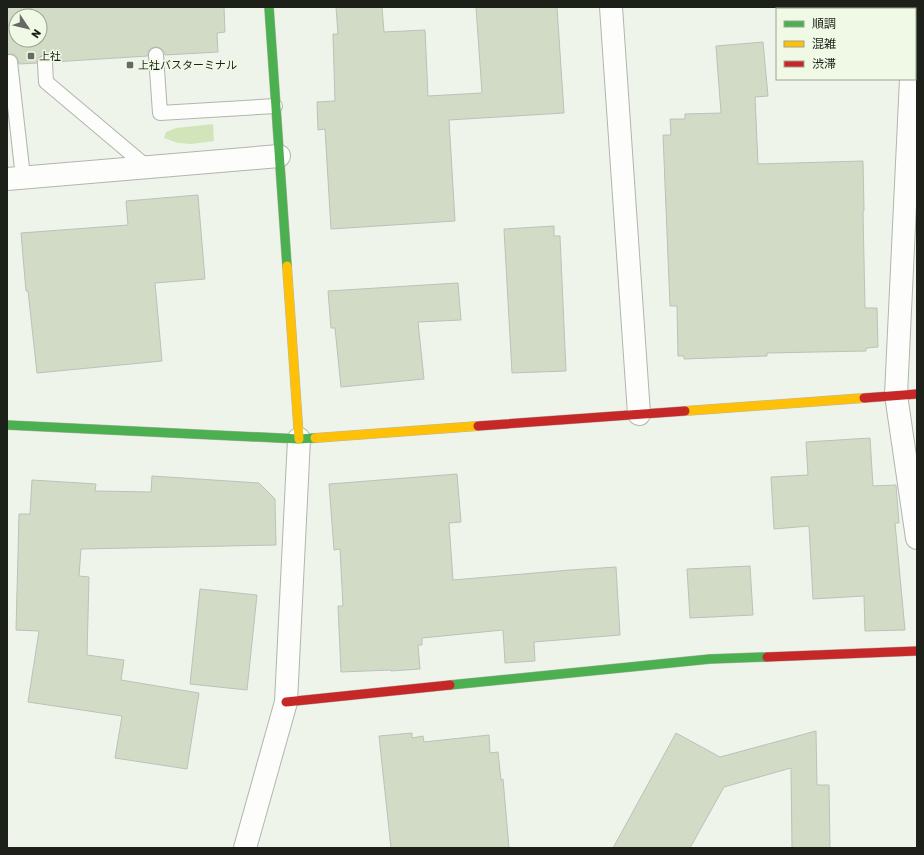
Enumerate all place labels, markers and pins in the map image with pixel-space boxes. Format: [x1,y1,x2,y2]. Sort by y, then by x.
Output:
place label: 上社 [39,50,61,63]
marker: 上社 [26,51,36,61]
place label: 上社バスターミナル [138,59,237,72]
marker: 上社バスターミナル [125,60,135,70]

